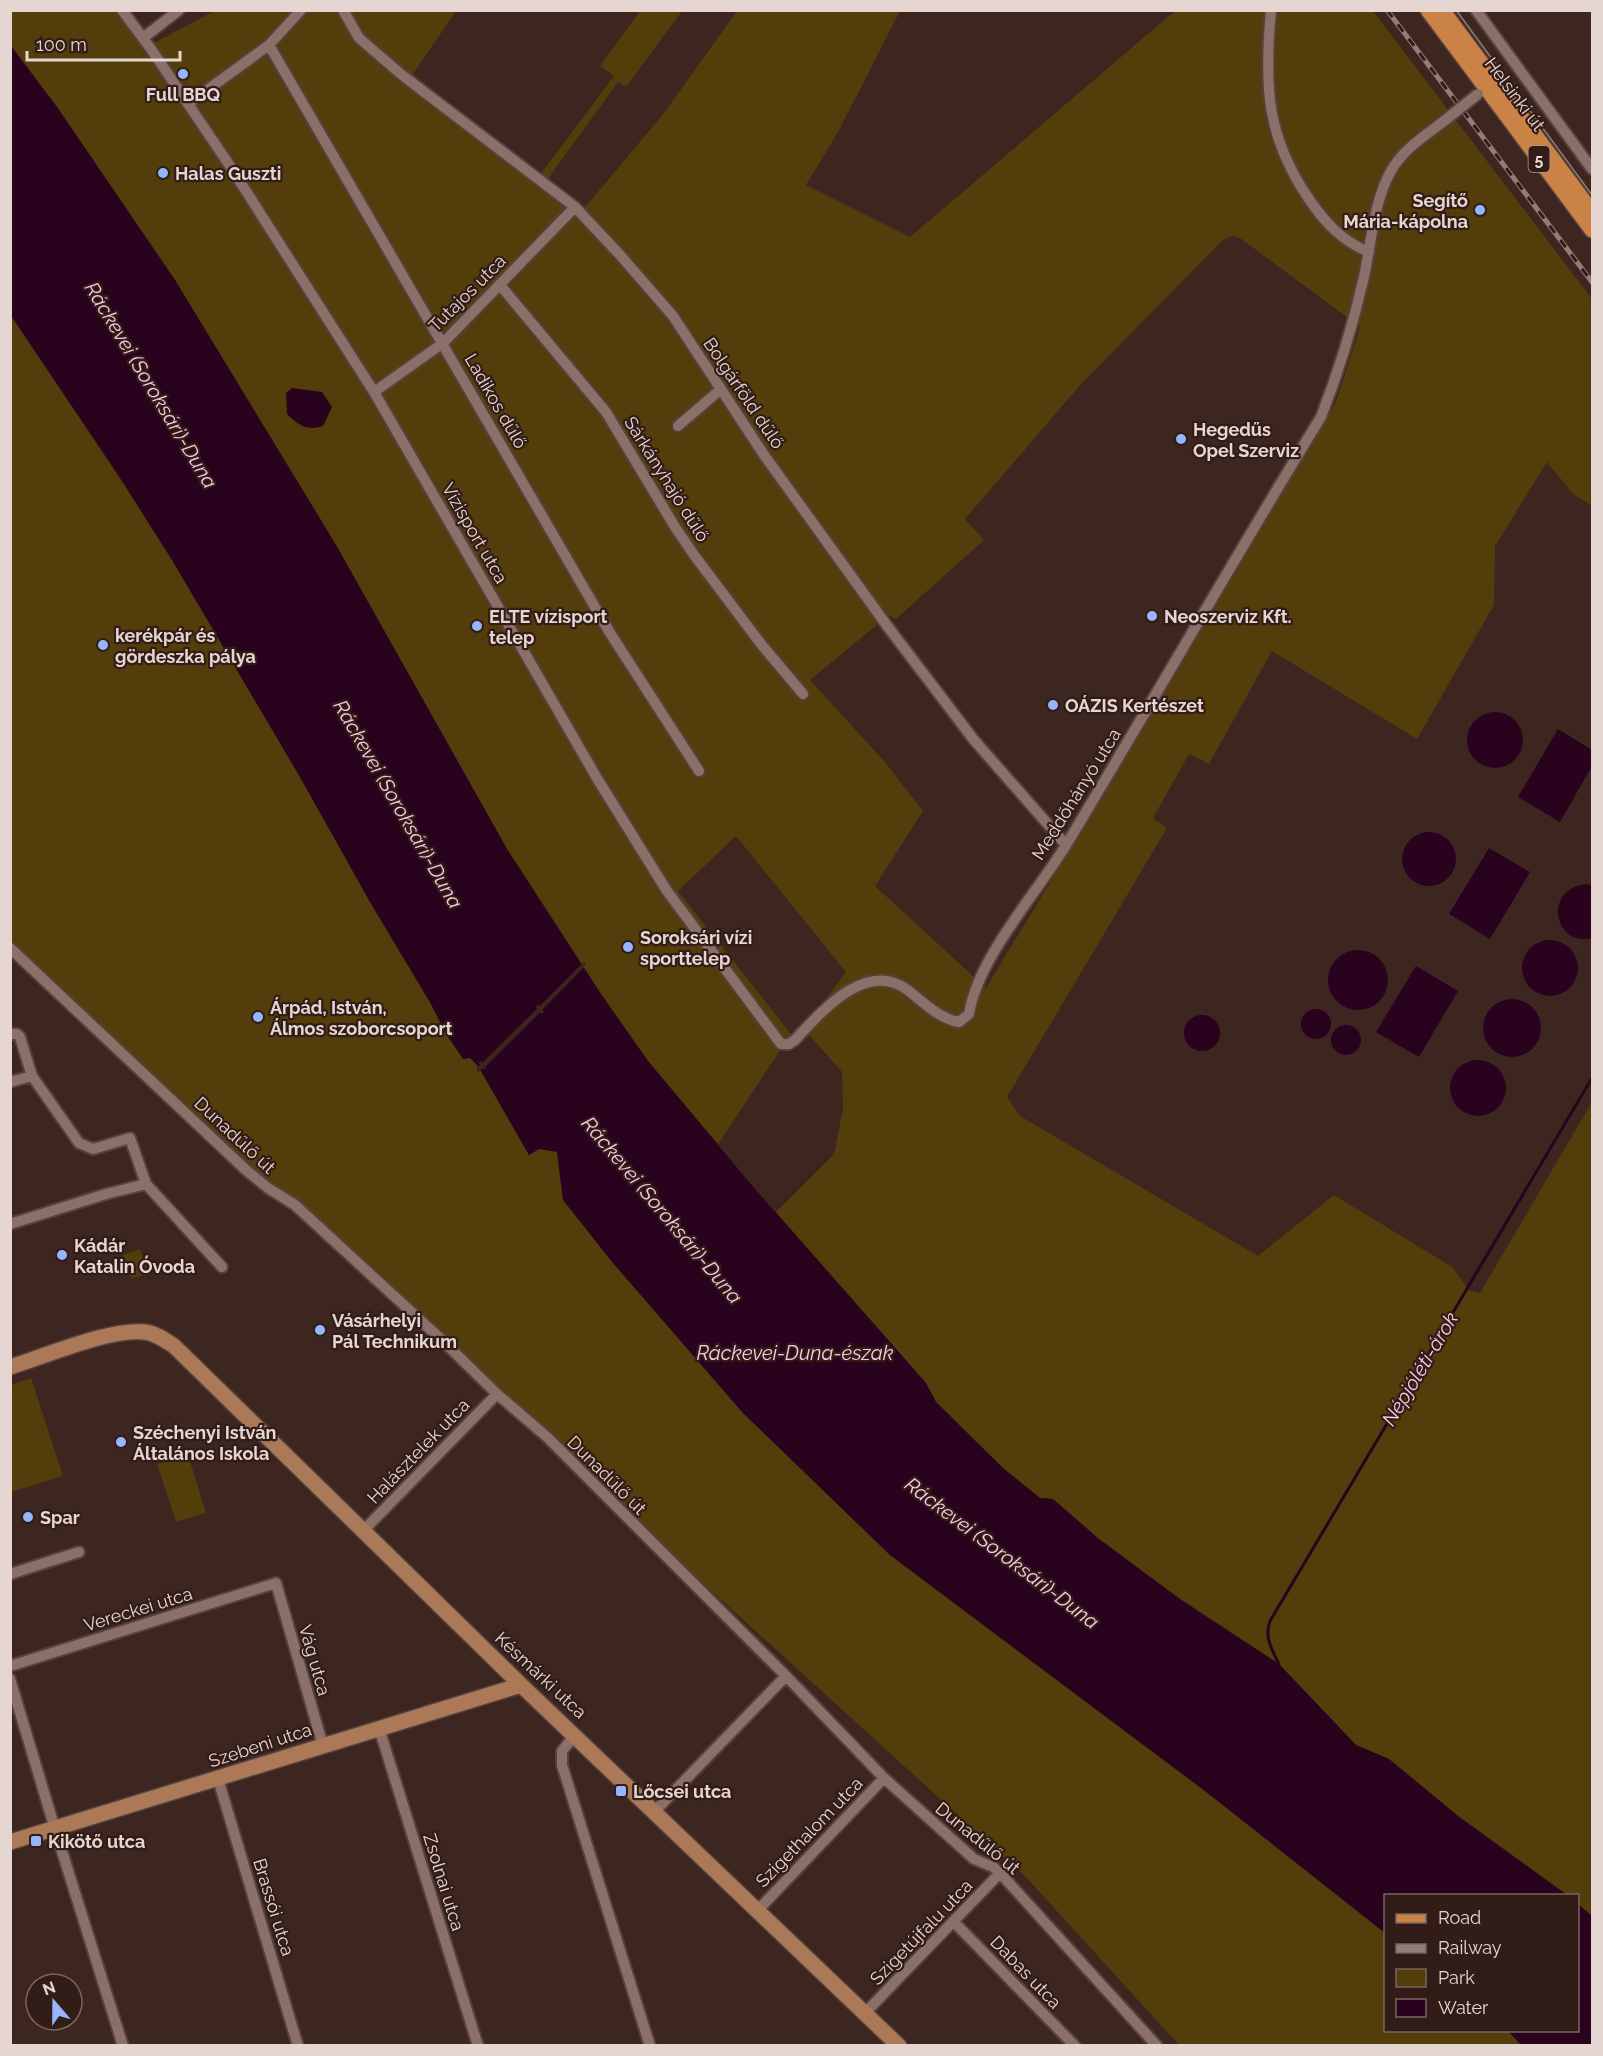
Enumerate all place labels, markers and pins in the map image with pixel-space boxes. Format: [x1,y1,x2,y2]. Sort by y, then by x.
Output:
marker: Full BBQ [176,67,190,81]
place label: Full BBQ [146,84,221,105]
place label: Halas Guszti [175,163,281,184]
marker: Halas Guszti [156,166,170,180]
place label: Segítő Mária-kápolna [1343,190,1468,232]
marker: Segítő Mária-kápolna [1473,203,1487,217]
place label: Hegedűs Opel Szerviz [1193,419,1299,461]
marker: Hegedűs Opel Szerviz [1174,432,1188,446]
place label: ELTE vízisport telep [489,606,607,648]
place label: Neoszerviz Kft. [1164,606,1292,627]
marker: Neoszerviz Kft. [1145,609,1159,623]
marker: ELTE vízisport telep [470,619,484,633]
place label: kerékpár és gördeszka pálya [115,625,256,667]
marker: kerékpár és gördeszka pálya [96,638,110,652]
place label: OÁZIS Kertészet [1065,695,1204,716]
marker: OÁZIS Kertészet [1046,698,1060,712]
place label: Soroksári vízi sporttelep [640,927,752,969]
marker: Soroksári vízi sporttelep [621,940,635,954]
place label: Árpád, István, Álmos szoborcsoport [270,997,453,1039]
marker: Árpád, István, Álmos szoborcsoport [251,1010,265,1024]
place label: Kádár Katalin Óvoda [74,1235,195,1277]
marker: Kádár Katalin Óvoda [55,1248,69,1262]
place label: Vásárhelyi Pál Technikum [332,1310,457,1352]
marker: Vásárhelyi Pál Technikum [313,1323,327,1337]
place label: Széchenyi István Általános Iskola [133,1422,276,1464]
marker: Széchenyi István Általános Iskola [114,1435,128,1449]
place label: Spar [40,1507,80,1528]
marker: Spar [21,1510,35,1524]
place label: Lőcsei utca [633,1781,731,1802]
marker: Lőcsei utca [614,1784,628,1798]
place label: Kikötő utca [48,1831,145,1852]
marker: Kikötő utca [29,1834,43,1848]

